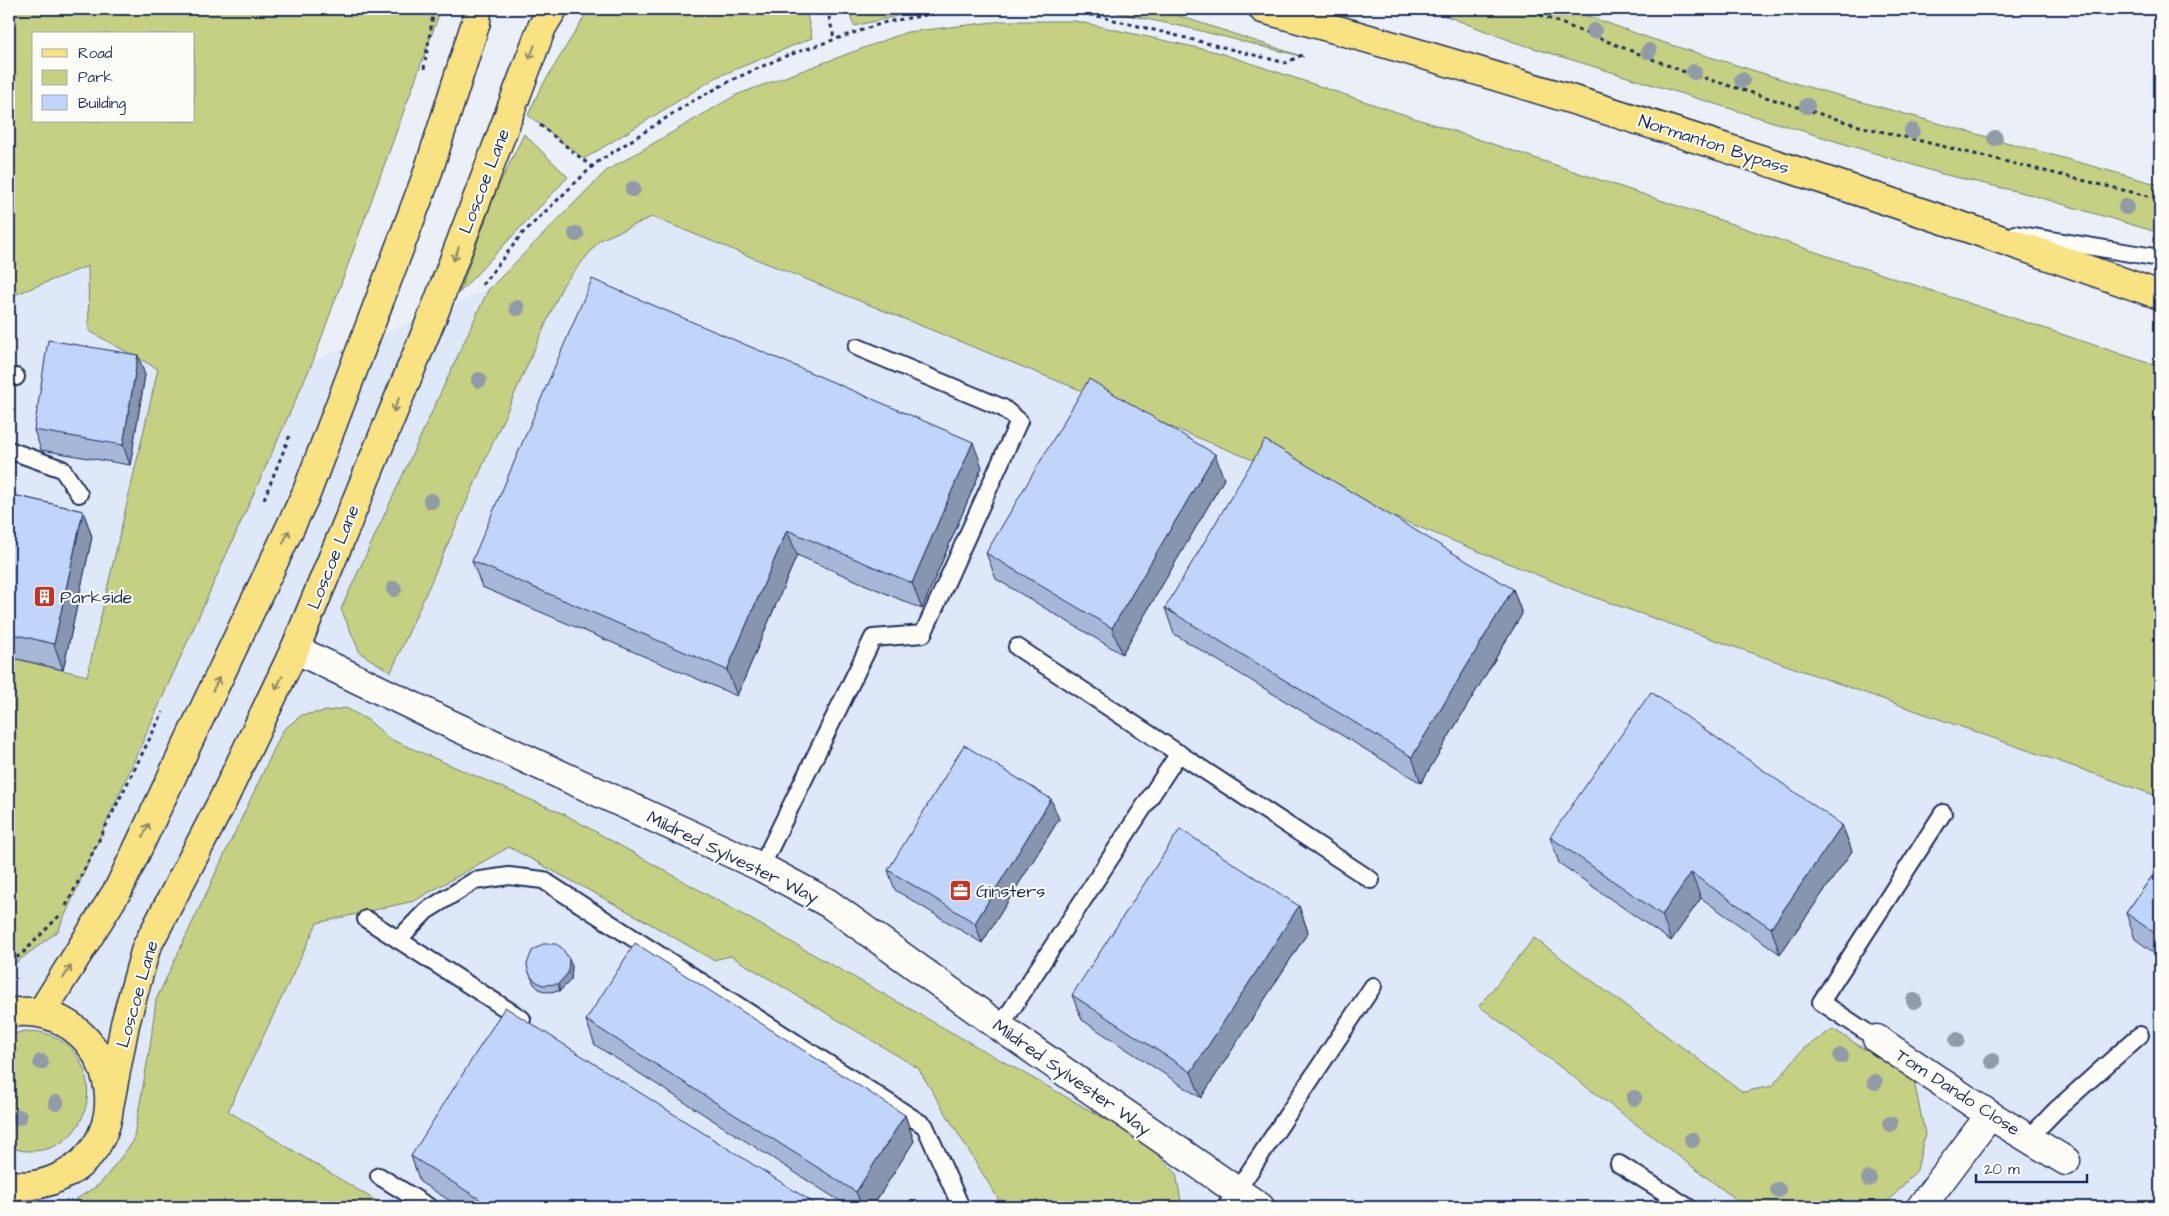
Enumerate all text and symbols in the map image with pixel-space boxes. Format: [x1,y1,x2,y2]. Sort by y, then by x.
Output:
legend [32,32,195,122]
text: Road [78,43,113,64]
one-way arrow [527,44,536,60]
text: Park [78,67,113,88]
text: Building [78,93,126,115]
street label: Normanton Bypass [1635,108,1792,182]
street label: Loscoe Lane [453,125,516,237]
one-way arrow [451,245,460,261]
one-way arrow [391,397,400,412]
street label: Loscoe Lane [301,501,366,613]
one-way arrow [281,530,291,545]
building icon: Parkside [32,585,56,609]
place label: Parkside [60,585,133,610]
one-way arrow [274,675,283,690]
one-way arrow [212,677,221,692]
street label: Mildred Sylvester Way [642,805,823,911]
one-way arrow [141,823,151,838]
office icon: Ginsters [948,879,972,903]
place label: Ginsters [976,879,1045,904]
street label: Loscoe Lane [110,937,165,1051]
one-way arrow [61,965,72,979]
street label: Mildred Sylvester Way [987,1013,1156,1143]
street label: Tom Dando Close [1891,1043,2025,1142]
scale bar [1976,1151,2088,1183]
text: 20 m [1984,1159,2020,1180]

